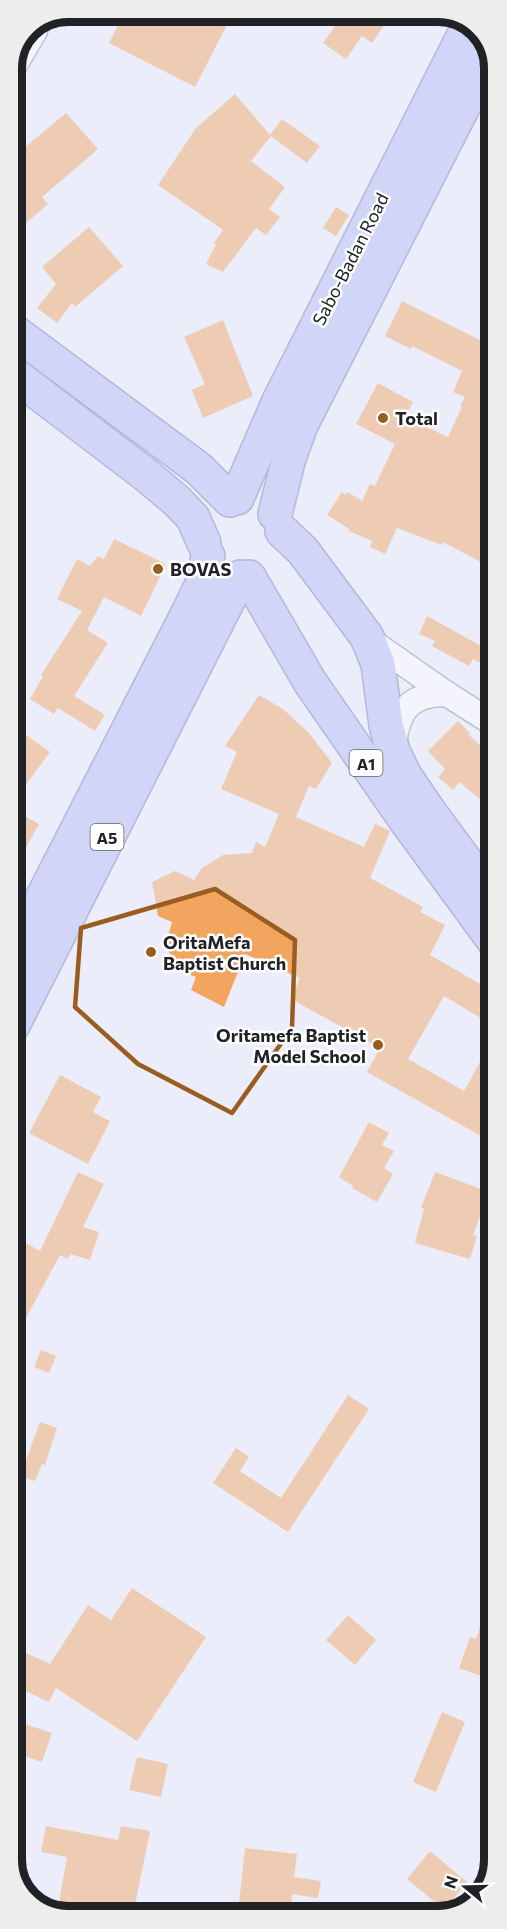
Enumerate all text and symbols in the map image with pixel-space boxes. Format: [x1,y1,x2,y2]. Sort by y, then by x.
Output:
street label: Sabo-Badan Road [307,189,393,329]
place label: Total [395,407,438,429]
marker: Total [376,411,390,425]
place label: BOVAS [170,558,231,580]
marker: BOVAS [151,562,165,576]
road number: A1 [350,750,382,776]
road number: A5 [90,824,124,850]
place label: OritaMefa Baptist Church [163,931,286,974]
marker: OritaMefa Baptist Church [144,945,158,959]
place label: Oritamefa Baptist Model School [216,1024,366,1067]
marker: Oritamefa Baptist Model School [371,1038,385,1052]
north arrow [435,1857,495,1917]
text: N [439,1873,461,1891]

